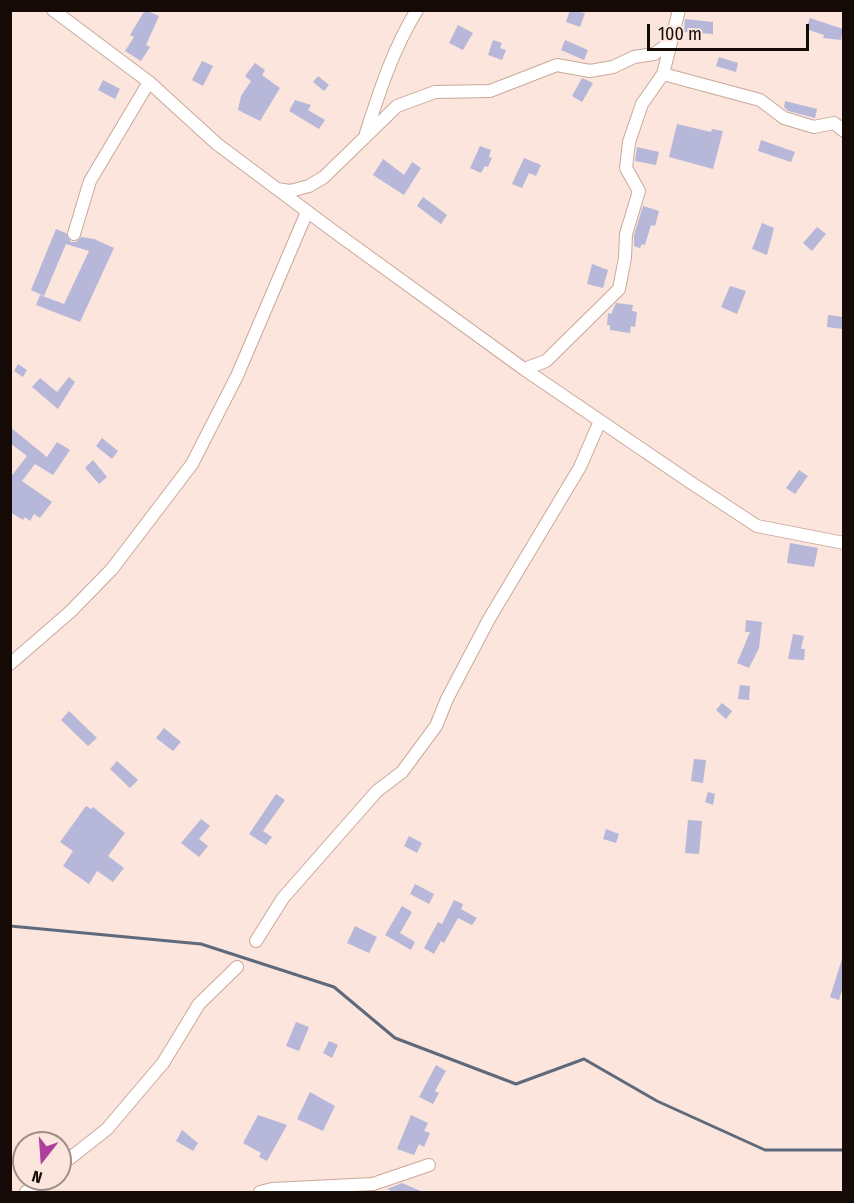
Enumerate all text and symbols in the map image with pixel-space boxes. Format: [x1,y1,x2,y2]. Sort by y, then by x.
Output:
scale bar [650,12,812,50]
text: 100 m [658,23,702,45]
north arrow [12,1131,72,1191]
text: N [30,1166,45,1187]

